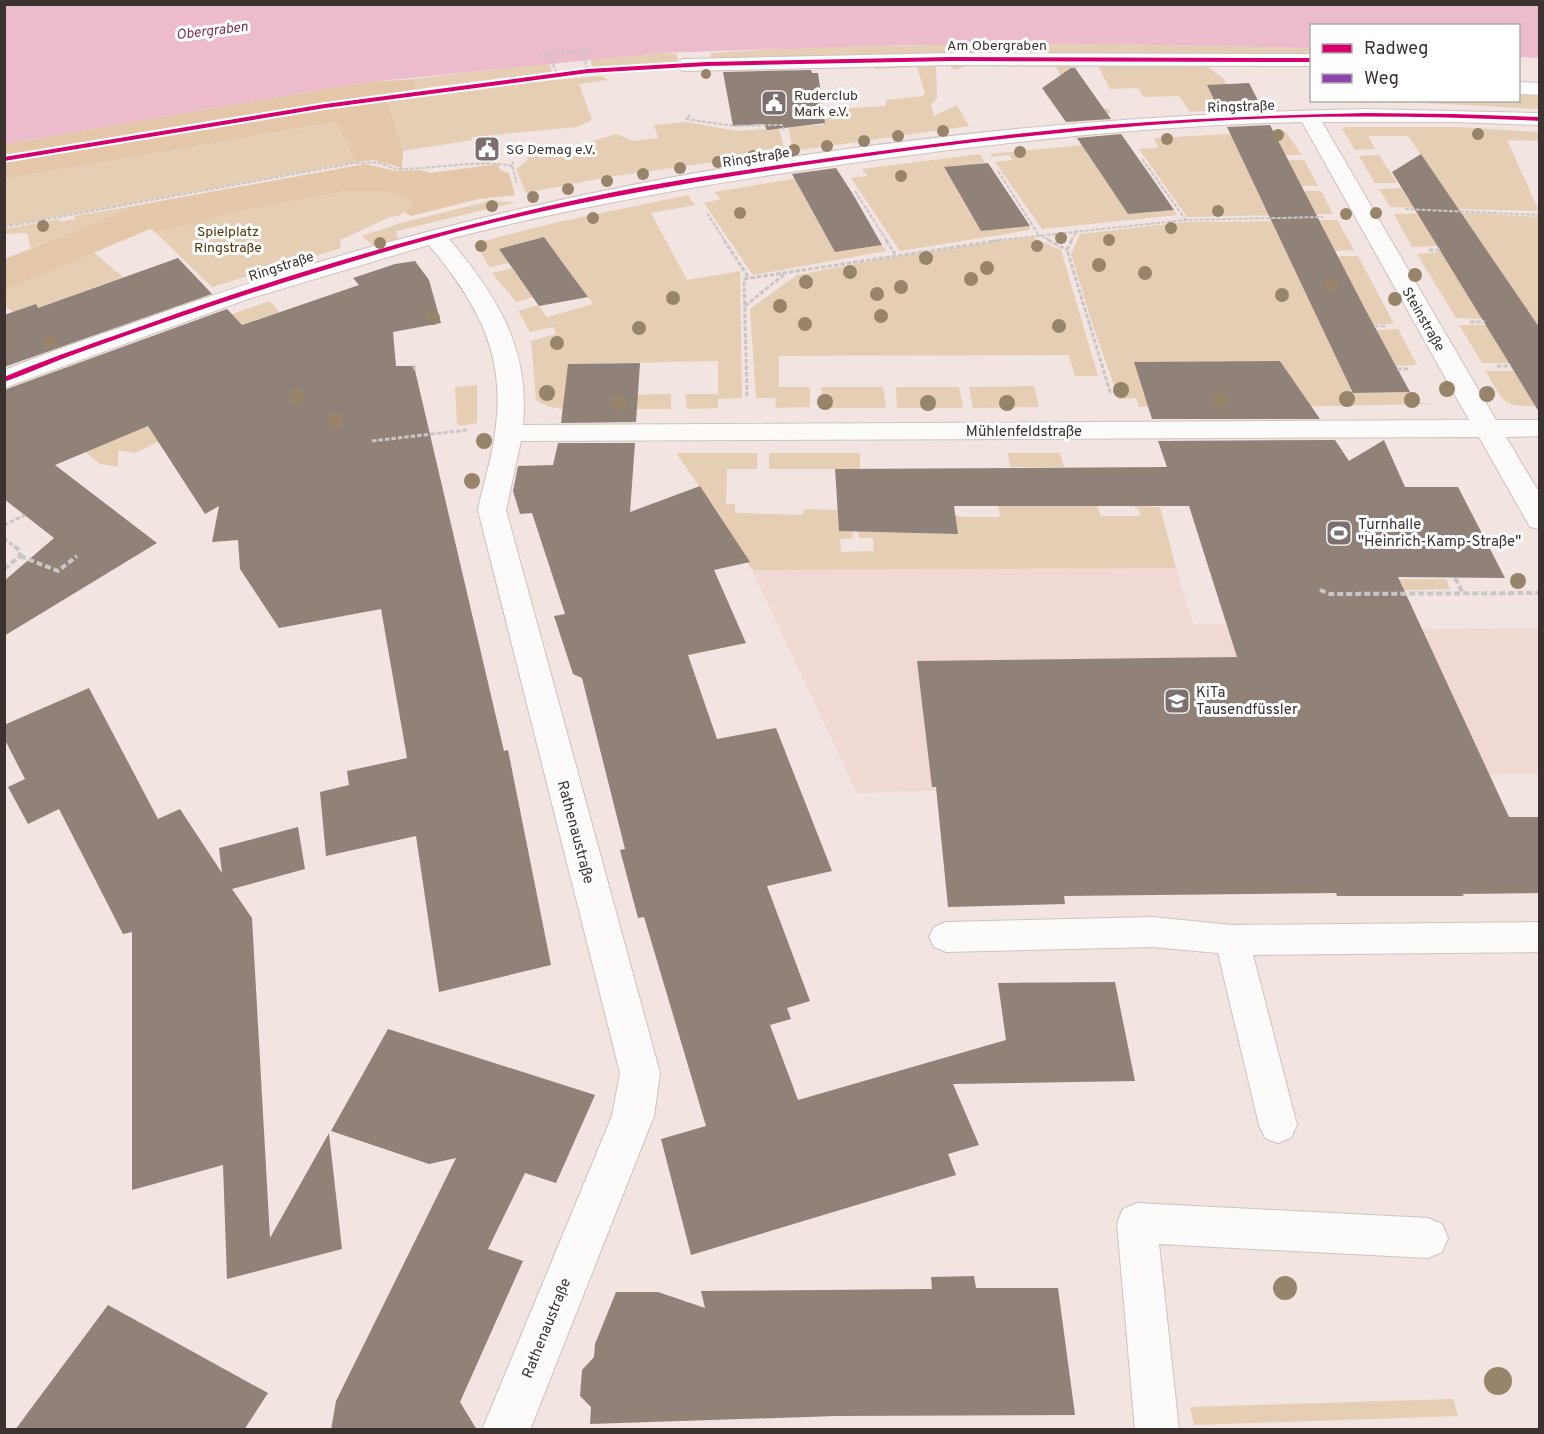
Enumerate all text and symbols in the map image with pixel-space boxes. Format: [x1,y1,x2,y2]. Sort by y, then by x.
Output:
water label: Obergraben [175,19,249,44]
legend [1310,24,1520,102]
street label: Am Obergraben [947,38,1047,55]
text: Radweg [1364,38,1428,61]
text: Weg [1364,68,1399,91]
public building icon: Ruderclub Mark e.V. [759,88,789,118]
place label: Ruderclub Mark e.V. [794,88,858,121]
street label: Ringstraße [1207,98,1275,117]
public building icon: SG Demag e.V. [472,134,502,164]
place label: SG Demag e.V. [506,142,595,159]
street label: Ringstraße [721,145,791,172]
park label: Spielplatz Ringstraße [194,224,262,257]
street label: Ringstraße [247,249,316,286]
street label: Steinstraße [1398,285,1448,355]
street label: Mühlenfeldstraße [966,423,1082,442]
place label: Turnhalle "Heinrich-Kamp-Straße" [1358,516,1521,552]
sports icon: Turnhalle "Heinrich-Kamp-Straße" [1324,518,1354,548]
place label: KiTa Tausendfüssler [1196,684,1298,720]
school or university icon: KiTa Tausendfüssler [1162,686,1192,716]
street label: Rathenaustraße [552,779,597,886]
street label: Rathenaustraße [519,1276,576,1381]

